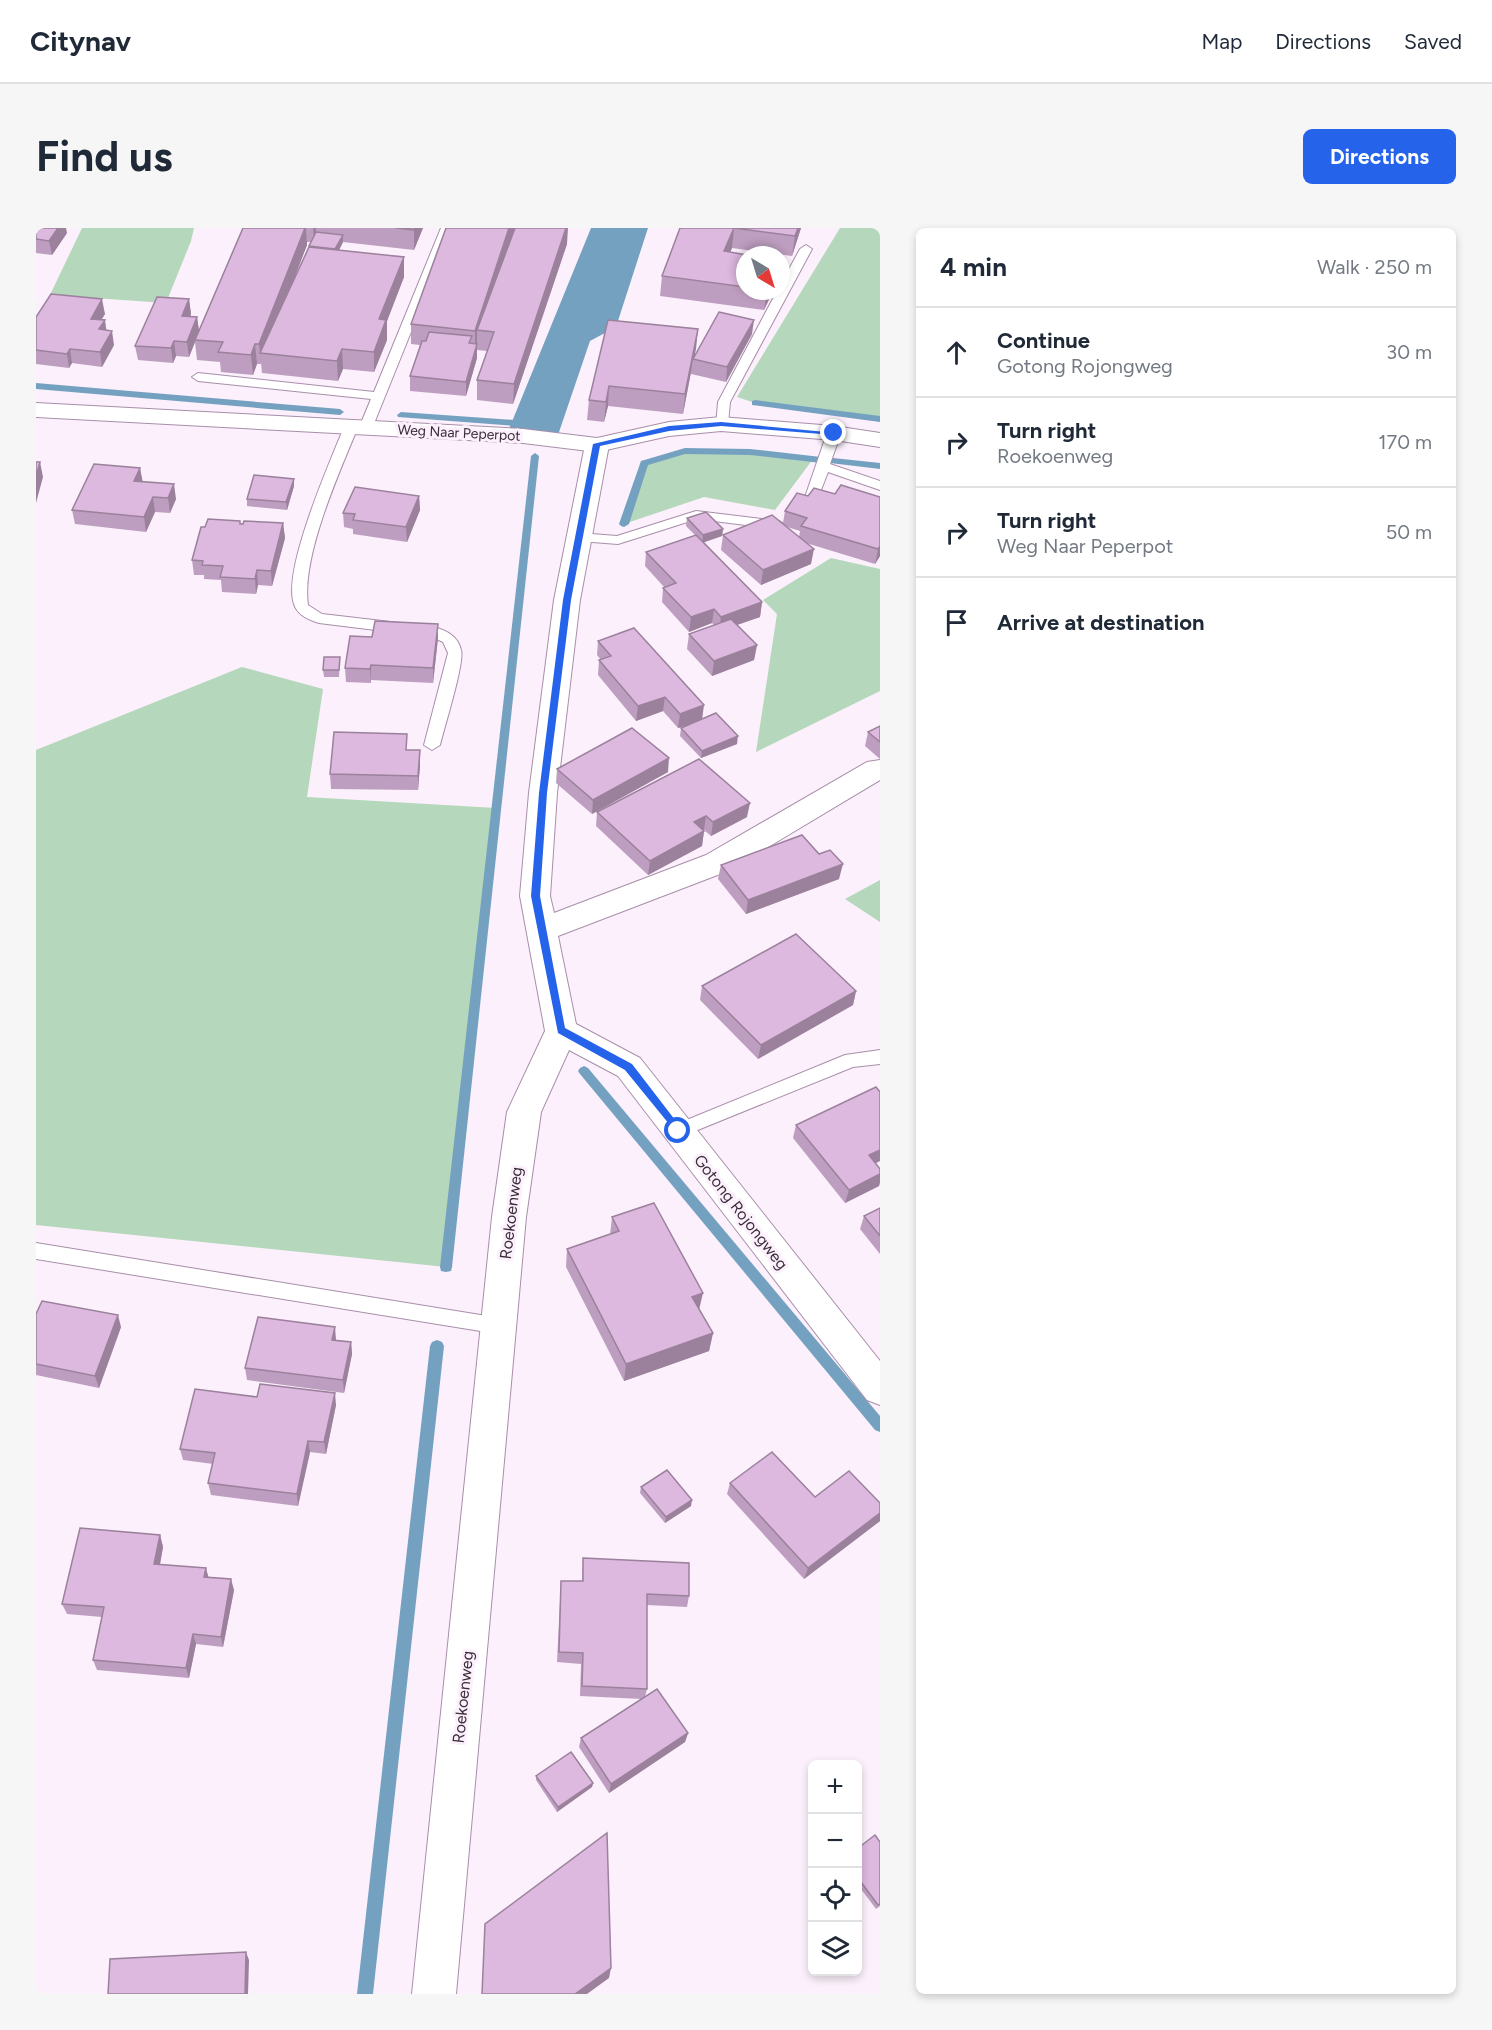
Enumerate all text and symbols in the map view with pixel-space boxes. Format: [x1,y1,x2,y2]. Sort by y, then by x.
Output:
text: Citynav [30,24,131,58]
text: Map [1201,29,1242,54]
text: Directions [1275,29,1371,54]
text: Saved [1404,29,1462,54]
button: Directions [1303,129,1456,184]
text: Find us [36,131,173,182]
north arrow [736,246,790,300]
text: 4 min [940,251,1007,283]
text: Walk · 250 m [1317,255,1432,279]
text: Continue [997,327,1090,354]
icon: ahead [940,336,973,369]
text: 30 m [1386,340,1432,364]
text: Gotong Rojongweg [997,354,1173,378]
text: Turn right [997,417,1096,444]
route end [820,419,846,445]
street label: Weg Naar Peperpot [397,421,521,445]
icon: right [940,426,973,459]
text: 170 m [1378,430,1432,454]
text: Roekoenweg [997,444,1113,468]
text: Turn right [997,507,1096,534]
icon: right [940,516,973,549]
text: 50 m [1386,520,1432,544]
text: Weg Naar Peperpot [997,534,1173,558]
icon: arrive [940,606,973,639]
text: Arrive at destination [997,609,1205,636]
route start [664,1117,690,1143]
street label: Gotong Rojongweg [690,1151,792,1273]
street label: Roekoenweg [496,1166,526,1260]
street label: Roekoenweg [449,1650,477,1744]
map controls [808,1760,862,1976]
button: + [808,1760,862,1814]
button: − [808,1814,862,1868]
button: locate [808,1868,862,1922]
button: layers [808,1922,862,1976]

